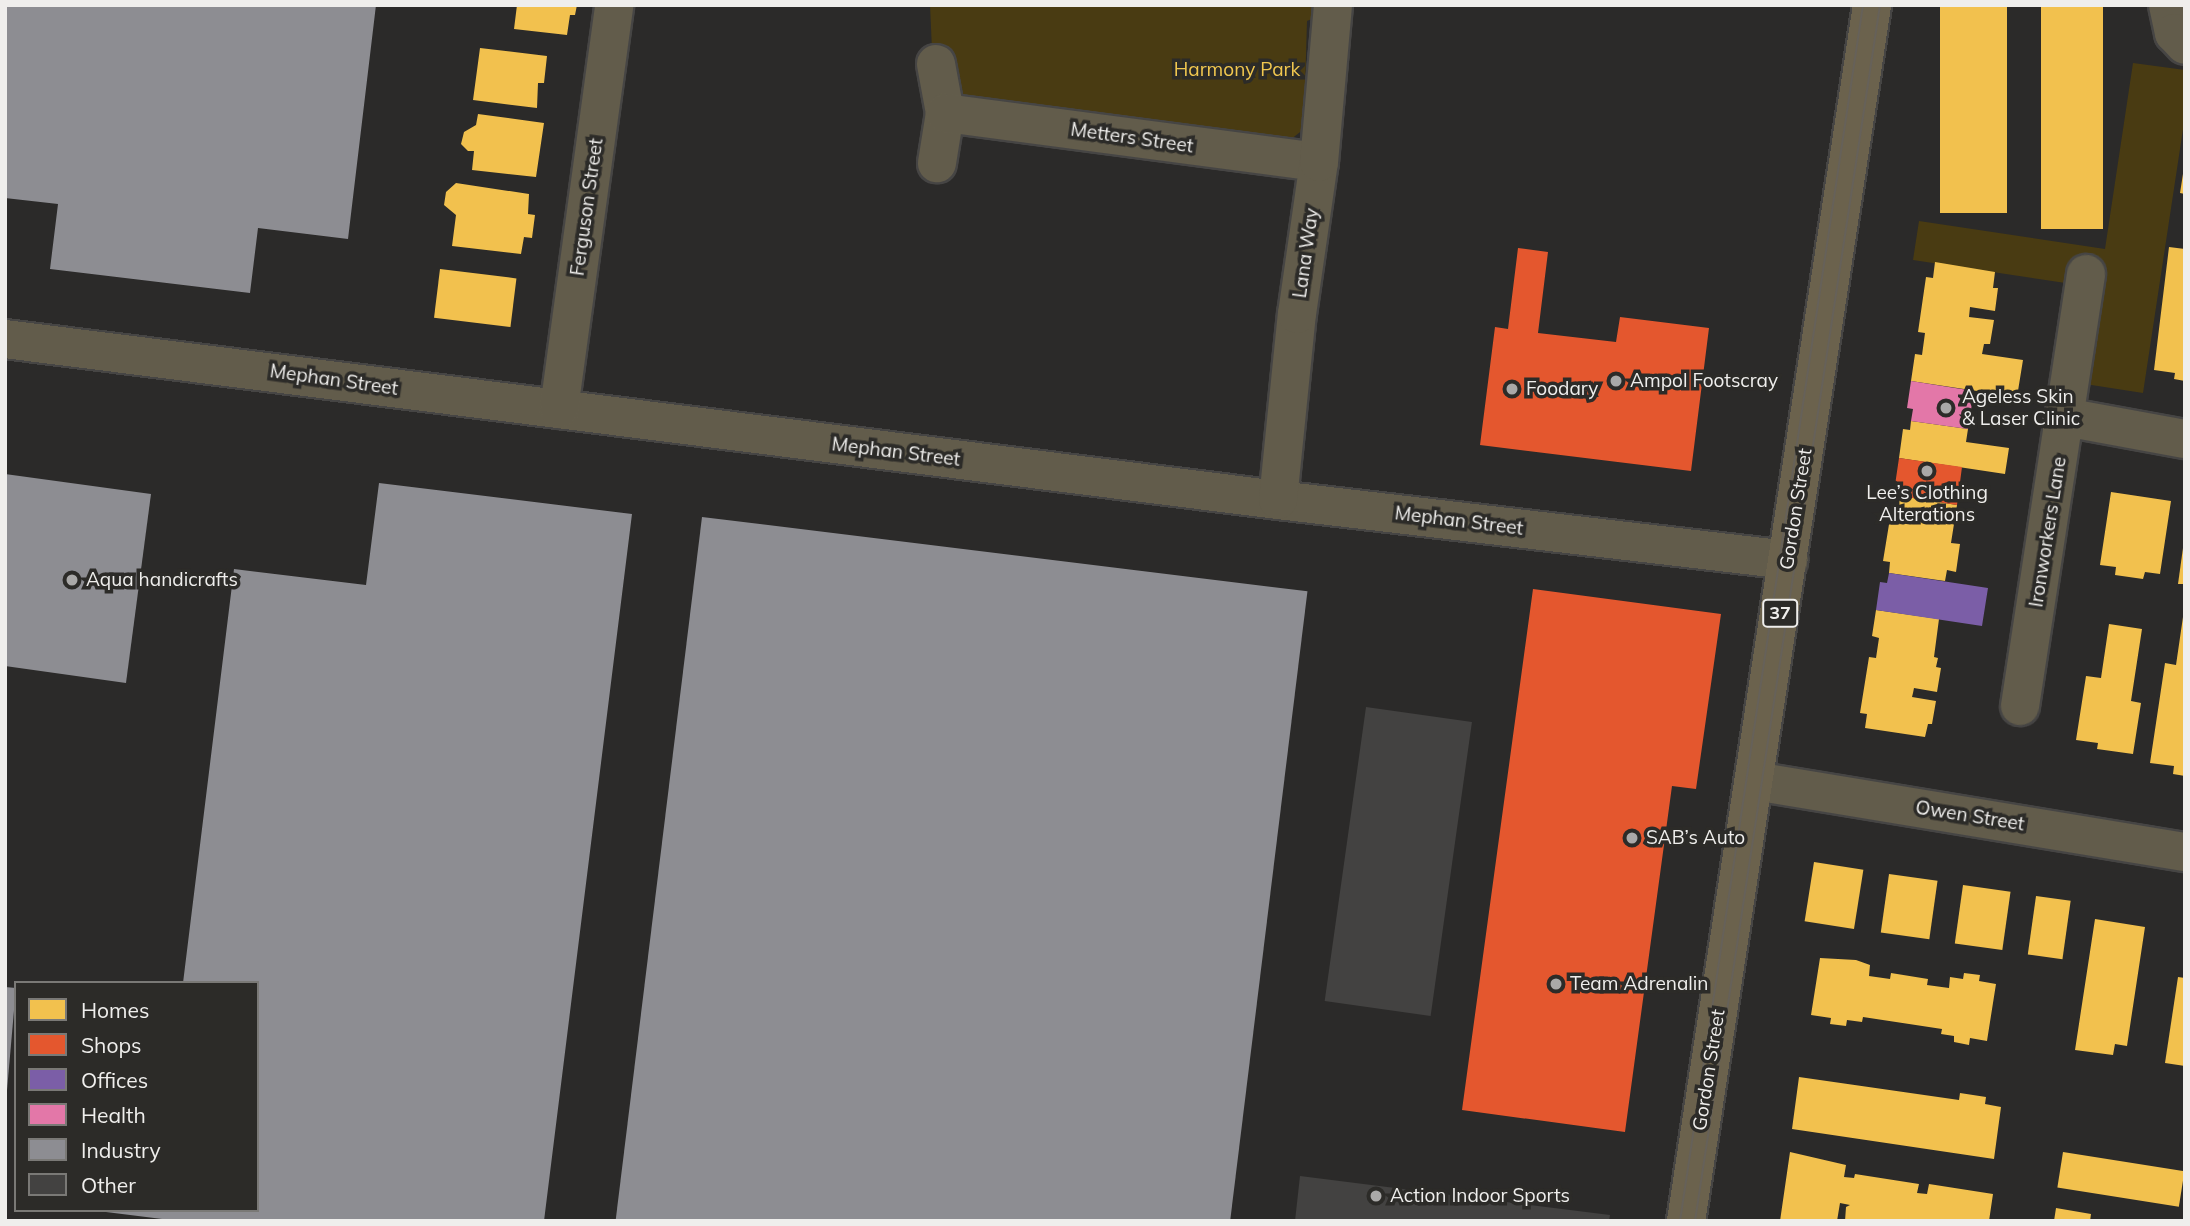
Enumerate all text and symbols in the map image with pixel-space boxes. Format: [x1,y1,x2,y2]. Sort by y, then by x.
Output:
park label: Harmony Park [1174,59,1300,81]
street label: Metters Street [1069,118,1195,158]
street label: Ferguson Street [566,137,608,277]
street label: Lana Way [1288,207,1324,299]
street label: Mephan Street [268,360,400,400]
place label: Ampol Footscray [1630,370,1778,392]
marker: Ampol Footscray [1608,373,1624,389]
place label: Foodary [1526,378,1598,400]
marker: Foodary [1504,381,1520,397]
place label: Ageless Skin & Laser Clinic [1962,386,2080,430]
marker: Ageless Skin & Laser Clinic [1936,398,1956,418]
street label: Mephan Street [830,433,962,471]
street label: Gordon Street [1775,447,1817,571]
street label: Ironworkers Lane [2025,455,2071,609]
marker: Lee’s Clothing Alterations [1919,463,1935,479]
place label: Lee’s Clothing Alterations [1866,482,1988,526]
street label: Mephan Street [1393,502,1525,540]
place label: Aqua handicrafts [86,569,238,591]
marker: Aqua handicrafts [64,572,80,588]
road number: 37 [1761,598,1799,628]
street label: Owen Street [1914,796,2026,836]
place label: SAB’s Auto [1646,827,1745,849]
marker: SAB’s Auto [1624,830,1640,846]
place label: Team Adrenalin [1570,973,1708,995]
marker: Team Adrenalin [1548,976,1564,992]
legend [14,981,259,1212]
text: Homes [81,997,149,1023]
street label: Gordon Street [1688,1008,1730,1132]
text: Shops [81,1032,141,1058]
text: Offices [81,1067,148,1093]
text: Health [81,1102,146,1128]
text: Industry [81,1137,161,1163]
text: Other [81,1172,136,1198]
place label: Action Indoor Sports [1390,1185,1570,1207]
marker: Action Indoor Sports [1368,1188,1384,1204]

